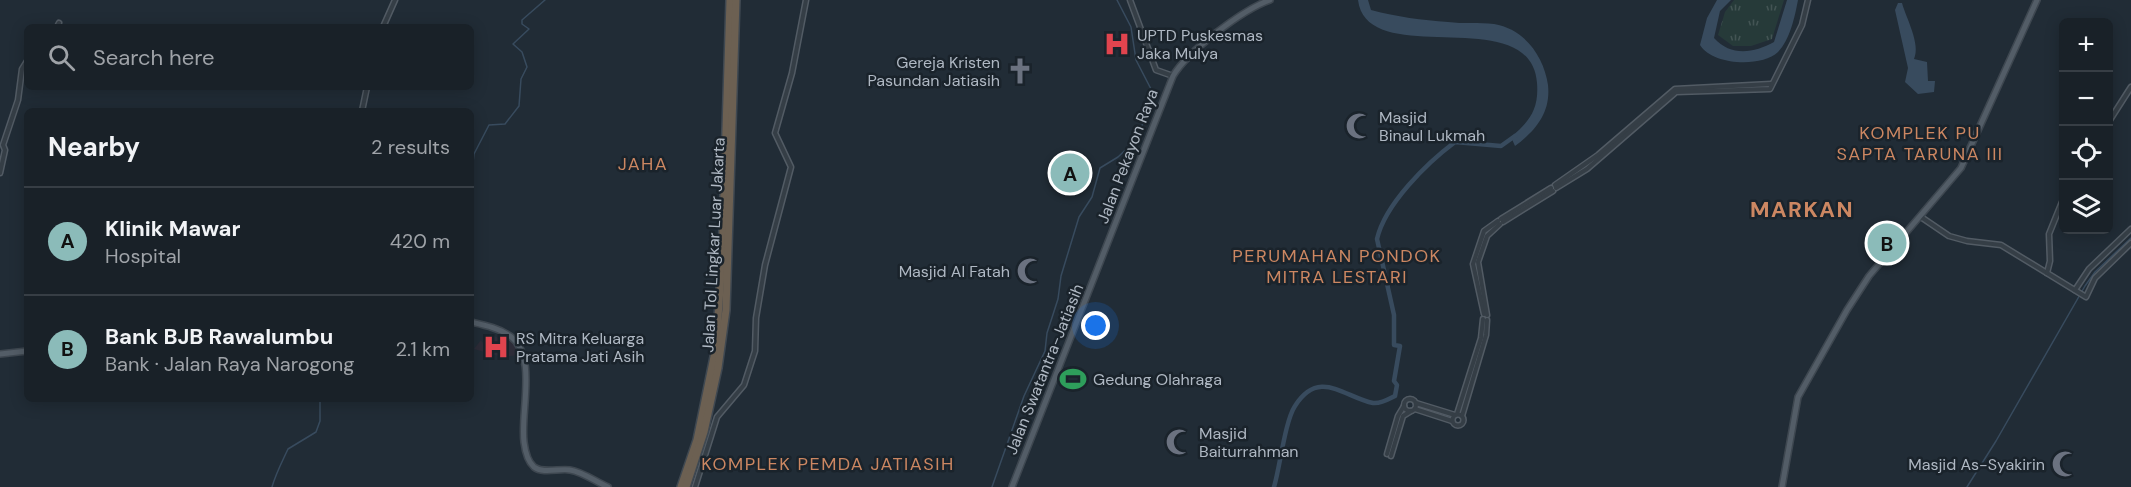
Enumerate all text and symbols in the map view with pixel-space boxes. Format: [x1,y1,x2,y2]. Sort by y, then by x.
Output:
map controls [2059,18,2113,234]
button: + [2059,18,2113,72]
search box [24,24,474,90]
place label: UPTD Puskesmas Jaka Mulya [1137,25,1263,64]
hospital icon: UPTD Puskesmas Jaka Mulya [1102,29,1132,59]
icon: search [45,41,78,74]
text: Search here [93,43,214,72]
place label: Gereja Kristen Pasundan Jatiasih [867,52,1000,91]
church icon: Gereja Kristen Pasundan Jatiasih [1005,56,1035,86]
button: − [2059,72,2113,126]
street label: Jalan Pekayon Raya [1092,86,1163,227]
place label: Masjid Binaul Lukmah [1379,107,1485,146]
mosque icon: Masjid Binaul Lukmah [1344,111,1374,141]
district label: KOMPLEK PU SAPTA TARUNA III [1836,121,2004,166]
button: locate [2059,126,2113,180]
text: Nearby [48,130,140,164]
text: 2 results [371,134,450,160]
street label: Jalan Tol Lingkar Luar Jakarta [697,137,730,353]
pin: A [1050,150,1090,195]
district label: JAHA [618,152,668,176]
button: layers [2059,180,2113,234]
district label: MARKAN [1750,195,1854,224]
text: Klinik Mawar [105,214,240,243]
pin: B [1868,220,1906,266]
text: A [60,228,75,254]
text: 420 m [390,228,450,254]
text: Hospital [105,243,181,269]
district label: PERUMAHAN PONDOK MITRA LESTARI [1232,244,1442,289]
mosque icon: Masjid Al Fatah [1015,256,1045,286]
place label: Masjid Al Fatah [899,261,1010,282]
street label: Jalan Swatantra-Jatiasih [1001,281,1088,458]
your location [1081,311,1110,340]
text: Bank BJB Rawalumbu [105,322,333,351]
place label: RS Mitra Keluarga Pratama Jati Asih [516,328,644,367]
hospital icon: RS Mitra Keluarga Pratama Jati Asih [481,332,511,362]
text: B [61,336,74,362]
text: 2.1 km [396,336,450,362]
text: Bank · Jalan Raya Narogong [105,351,354,377]
sports icon: Gedung Olahraga [1058,364,1088,394]
place label: Gedung Olahraga [1093,369,1222,390]
place label: Masjid Baiturrahman [1199,423,1299,462]
mosque icon: Masjid Baiturrahman [1164,427,1194,457]
mosque icon: Masjid As-Syakirin [2050,449,2080,479]
district label: KOMPLEK PEMDA JATIASIH [701,452,955,476]
place label: Masjid As-Syakirin [1908,454,2045,475]

